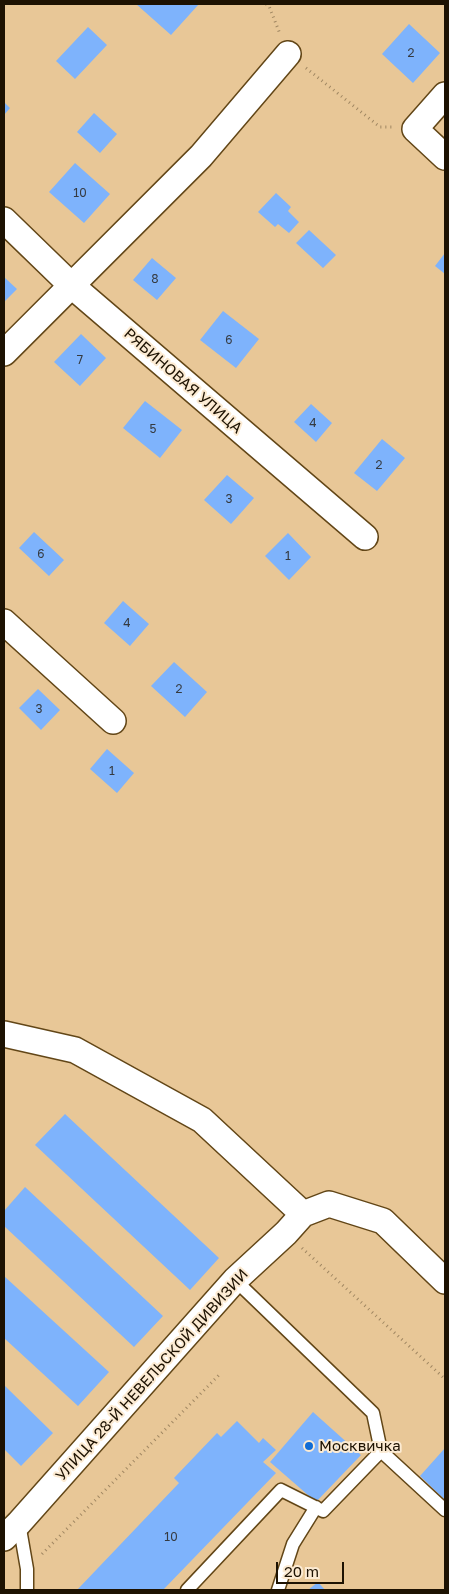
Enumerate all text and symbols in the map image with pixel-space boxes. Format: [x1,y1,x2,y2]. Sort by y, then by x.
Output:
house number: 2 [408,46,414,60]
house number: 10 [73,186,87,200]
house number: 8 [151,272,159,286]
street label: РЯБИНОВАЯ УЛИЦА [120,325,246,437]
house number: 6 [225,333,233,347]
house number: 7 [77,353,83,367]
house number: 4 [309,416,317,430]
house number: 5 [150,422,156,436]
house number: 2 [376,458,382,472]
house number: 3 [225,492,233,506]
house number: 6 [37,547,45,561]
house number: 1 [285,549,291,563]
house number: 4 [123,616,131,630]
house number: 2 [176,682,182,696]
house number: 3 [35,702,43,716]
house number: 1 [109,764,115,778]
street label: УЛИЦА 28-Й НЕВЕЛЬСКОЙ ДИВИЗИИ [52,1265,252,1485]
place label: Москвичка [319,1437,401,1455]
marker: Москвичка [303,1440,315,1452]
house number: 10 [164,1530,178,1544]
scale bar [279,1552,346,1584]
text: 20 m [284,1562,319,1580]

